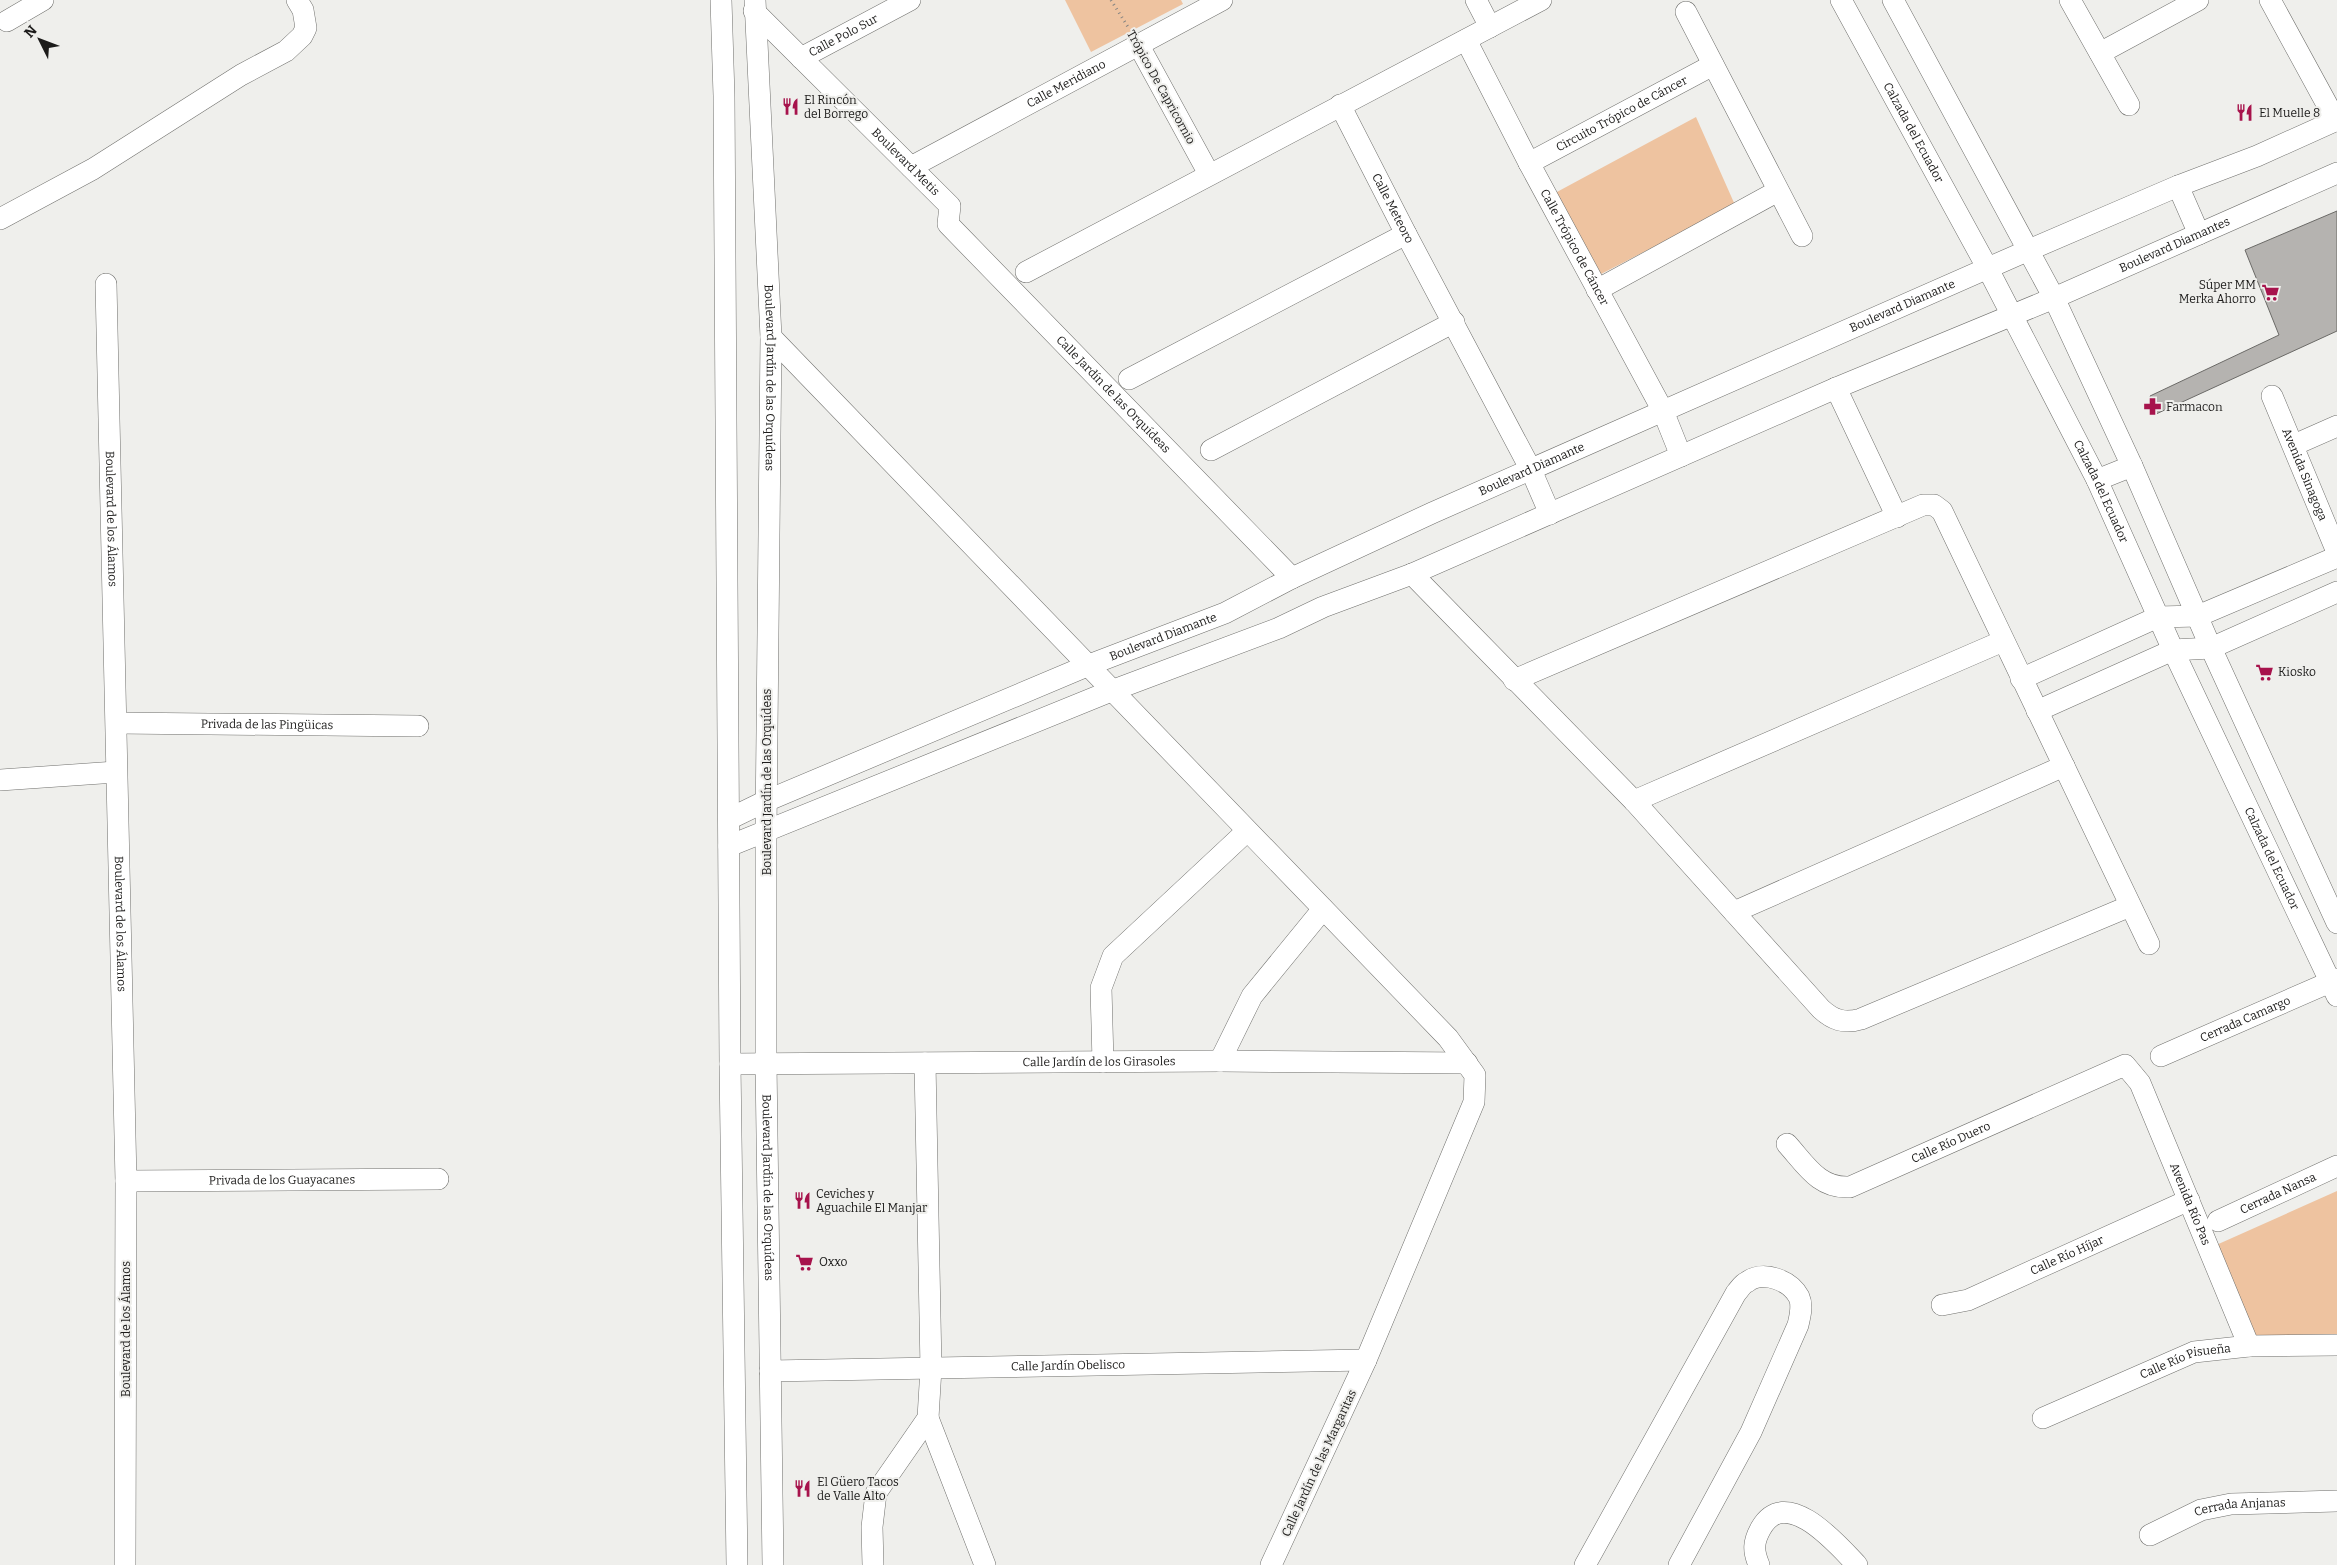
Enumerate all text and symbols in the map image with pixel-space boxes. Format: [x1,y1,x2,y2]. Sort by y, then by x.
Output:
street label: Calle Polo Sur [806,11,881,60]
north arrow [15,15,65,65]
text: N [21,22,41,41]
street label: Trópico De Capricornio [1124,28,1198,147]
street label: Calle Meridiano [1024,57,1108,111]
street label: Circuito Trópico de Cáncer [1554,73,1690,154]
street label: Calzada del Ecuador [1880,80,1947,186]
place label: El Rincón del Borrego [804,93,868,121]
restaurant icon: El Rincón del Borrego [780,97,800,117]
restaurant icon: El Muelle 8 [2235,103,2255,123]
place label: El Muelle 8 [2259,106,2320,120]
street label: Boulevard Metis [869,125,943,199]
street label: Calle Meteoro [1369,171,1417,246]
street label: Calle Trópico de Cáncer [1537,187,1612,309]
street label: Boulevard Diamantes [2117,214,2232,275]
street label: Boulevard Diamante [1847,276,1957,335]
place label: Súper MM Merka Ahorro [2179,278,2256,306]
supermarket icon: Súper MM Merka Ahorro [2260,282,2280,302]
street label: Boulevard Jardín de las Orquídeas [762,284,778,471]
street label: Calle Jardín de las Orquídeas [1053,333,1174,456]
pharmacy icon: Farmacon [2142,397,2162,417]
place label: Farmacon [2166,400,2223,414]
street label: Avenida Sinagoga [2279,426,2330,523]
street label: Calzada del Ecuador [2071,438,2131,546]
street label: Boulevard Diamante [1477,440,1586,498]
street label: Boulevard de los Álamos [103,451,120,587]
street label: Boulevard Diamante [1107,610,1219,664]
supermarket icon: Kiosko [2254,662,2274,682]
place label: Kiosko [2278,665,2316,679]
street label: Boulevard Jardín de las Orquídeas [760,688,774,875]
street label: Privada de las Pingüicas [201,717,334,732]
street label: Calzada del Ecuador [2242,805,2302,913]
street label: Boulevard de los Álamos [112,856,129,992]
street label: Cerrada Camargo [2198,993,2293,1045]
street label: Calle Jardín de los Girasoles [1022,1054,1176,1069]
street label: Boulevard Jardín de las Orquídeas [759,1094,776,1281]
street label: Calle Río Duero [1909,1119,1993,1166]
street label: Avenida Río Pas [2167,1161,2213,1247]
street label: Cerrada Nansa [2238,1169,2319,1217]
street label: Privada de los Guayacanes [209,1173,355,1187]
place label: Ceviches y Aguachile El Manjar [816,1187,928,1215]
restaurant icon: Ceviches y Aguachile El Manjar [792,1191,812,1211]
street label: Calle Río Híjar [2028,1232,2106,1278]
supermarket icon: Oxxo [795,1252,815,1272]
place label: Oxxo [819,1255,847,1269]
street label: Boulevard de los Álamos [118,1261,133,1397]
street label: Calle Río Pisueña [2138,1341,2232,1382]
street label: Calle Jardín Obelisco [1011,1357,1125,1374]
street label: Calle Jardín de las Margaritas [1279,1387,1359,1539]
place label: El Güero Tacos de Valle Alto [817,1475,899,1503]
restaurant icon: El Güero Tacos de Valle Alto [793,1479,813,1499]
street label: Cerrada Anjanas [2192,1495,2286,1519]

